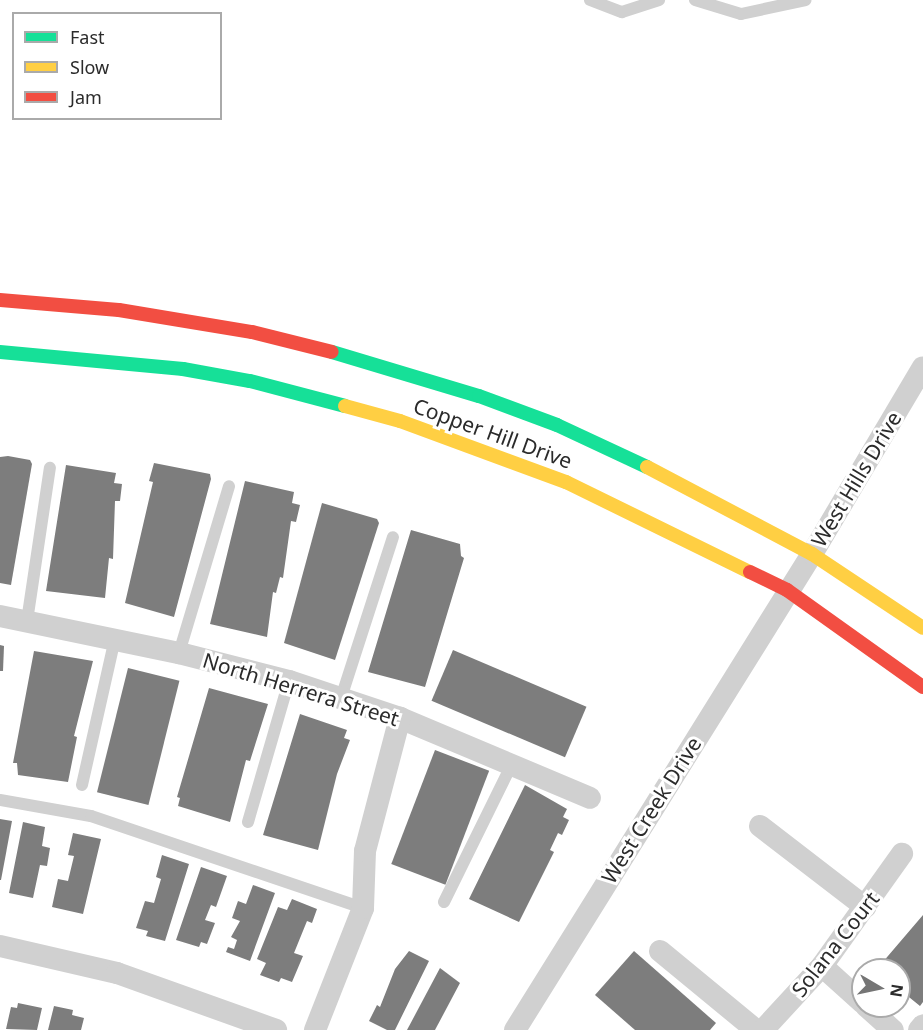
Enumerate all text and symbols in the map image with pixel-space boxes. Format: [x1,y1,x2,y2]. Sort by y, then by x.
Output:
legend [12,12,222,120]
text: Fast [70,25,105,49]
text: Slow [70,55,109,79]
text: Jam [70,85,102,109]
street label: Copper Hill Drive [410,393,576,473]
street label: West Hills Drive [806,407,906,551]
street label: North Herrera Street [200,647,402,731]
street label: West Creek Drive [596,732,706,888]
street label: Solana Court [786,886,884,1002]
north arrow [851,958,911,1018]
text: N [885,982,909,999]

